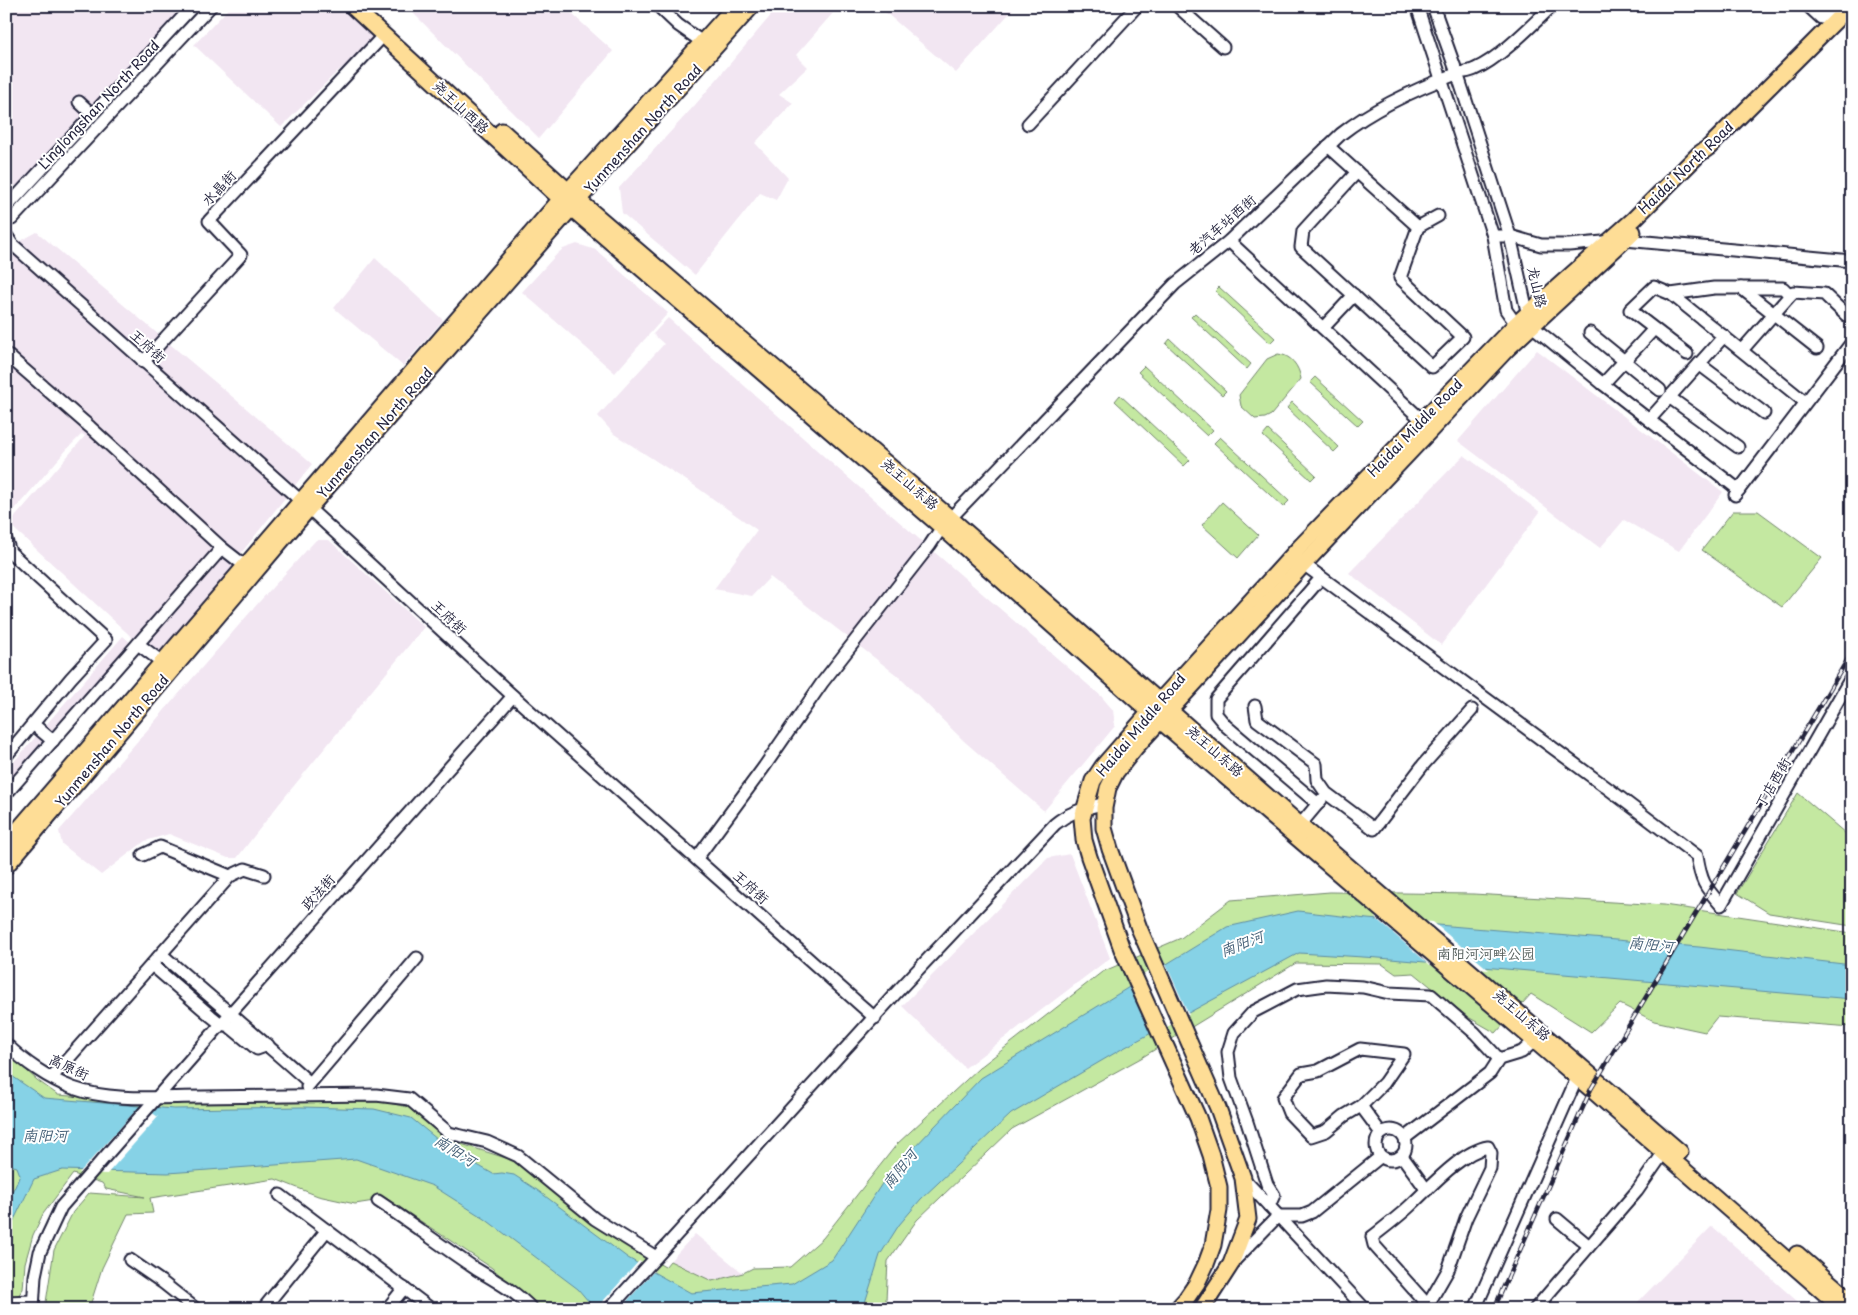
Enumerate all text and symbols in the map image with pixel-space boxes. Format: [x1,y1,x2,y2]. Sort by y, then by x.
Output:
street label: Linglongshan North Road [33,35,164,174]
street label: Yunmenshan North Road [579,59,706,198]
street label: 尧王山西路 [429,75,494,138]
street label: Haidai North Road [1633,116,1738,219]
street label: 水晶街 [197,165,241,210]
street label: 老汽车站西街 [1183,189,1260,260]
street label: 龙山路 [1523,264,1552,310]
street label: 王府街 [126,324,171,367]
street label: Yunmenshan North Road [312,363,438,503]
street label: Haidai Middle Road [1362,374,1467,482]
street label: 尧王山东路 [877,453,944,515]
street label: 王府街 [427,595,472,639]
street label: Haidai Middle Road [1091,668,1190,781]
street label: Yunmenshan North Road [50,670,174,812]
street label: 尧王山东路 [1182,720,1249,782]
street label: 丁店西街 [1749,753,1796,812]
street label: 王府街 [729,865,774,908]
street label: 政法街 [296,869,339,914]
water label: 南阳河 [1216,923,1269,961]
water label: 南阳河 [1628,930,1678,958]
park label: 南阳河河畔公园 [1437,943,1535,964]
street label: 尧王山东路 [1489,984,1556,1046]
street label: 高原街 [46,1048,93,1085]
water label: 南阳河 [22,1123,70,1146]
water label: 南阳河 [431,1128,484,1173]
water label: 南阳河 [876,1141,924,1193]

